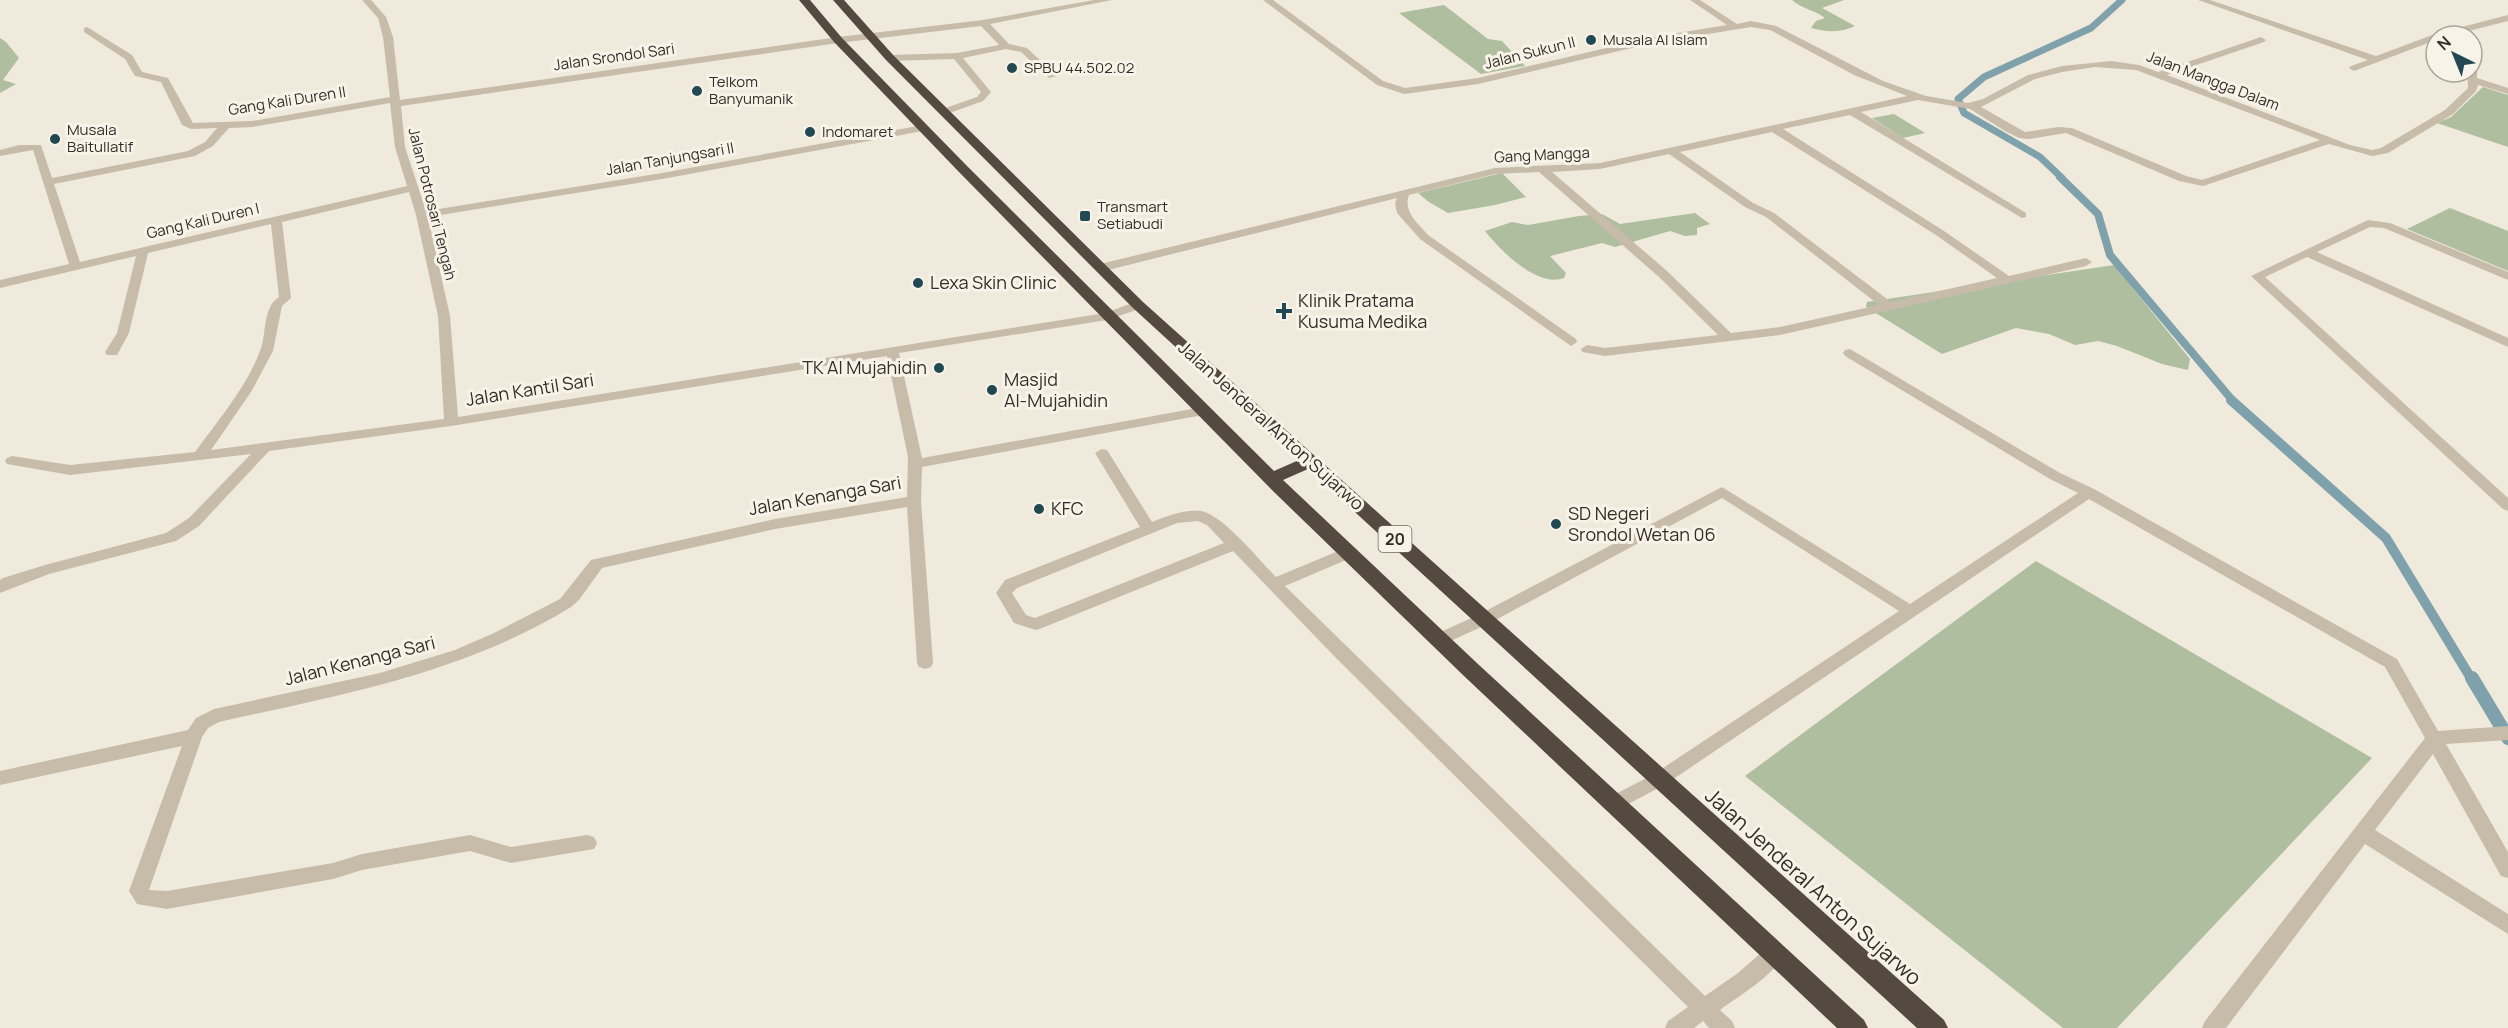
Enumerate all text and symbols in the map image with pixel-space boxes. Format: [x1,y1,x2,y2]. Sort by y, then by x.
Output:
north arrow [2424,24,2484,84]
place label: Musala Al Islam [1603,29,1708,50]
street label: Jalan Sukun II [1482,31,1577,74]
text: N [2432,31,2455,55]
marker: Musala Al Islam [1584,33,1598,47]
street label: Jalan Srondol Sari [552,38,676,75]
street label: Jalan Mangga Dalam [2144,45,2283,116]
place label: SPBU 44.502.02 [1024,57,1134,78]
marker: SPBU 44.502.02 [1005,61,1019,75]
place label: Telkom Banyumanik [709,71,793,109]
street label: Gang Kali Duren II [227,81,347,120]
marker: Telkom Banyumanik [690,84,704,98]
place label: Musala Baitullatif [67,119,134,157]
place label: Indomaret [822,121,893,142]
street label: Jalan Potrosari Tengah [403,125,462,282]
marker: Indomaret [803,125,817,139]
marker: Musala Baitullatif [48,132,62,146]
street label: Jalan Tanjungsari II [604,137,736,180]
street label: Gang Mangga [1494,142,1590,167]
place label: Transmart Setiabudi [1097,196,1168,234]
street label: Gang Kali Duren I [144,197,261,244]
marker: Transmart Setiabudi [1078,209,1092,223]
place label: Lexa Skin Clinic [930,270,1057,294]
marker: Lexa Skin Clinic [911,276,925,290]
place label: Klinik Pratama Kusuma Medika [1298,288,1427,333]
marker: Klinik Pratama Kusuma Medika [1275,302,1293,320]
street label: Jalan Jenderal Anton Sujarwo [1174,335,1370,515]
place label: TK Al Mujahidin [802,355,927,379]
marker: TK Al Mujahidin [932,361,946,375]
street label: Jalan Kantil Sari [464,367,596,411]
place label: Masjid Al-Mujahidin [1004,367,1108,412]
marker: Masjid Al-Mujahidin [985,383,999,397]
street label: Jalan Kenanga Sari [747,470,903,520]
place label: KFC [1051,496,1084,520]
place label: SD Negeri Srondol Wetan 06 [1568,501,1716,546]
marker: KFC [1032,502,1046,516]
marker: SD Negeri Srondol Wetan 06 [1549,517,1563,531]
road number: 20 [1378,526,1412,552]
street label: Jalan Kenanga Sari [282,630,438,690]
street label: Jalan Jenderal Anton Sujarwo [1699,781,1928,991]

